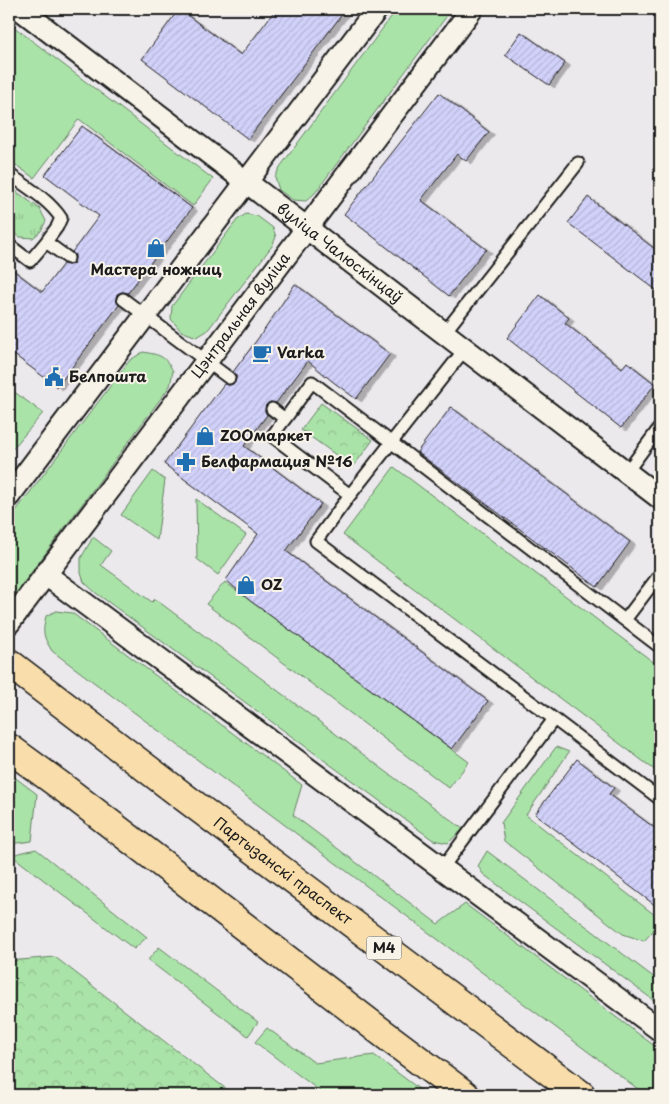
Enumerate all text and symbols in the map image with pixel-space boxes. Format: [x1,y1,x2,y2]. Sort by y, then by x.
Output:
street label: вуліца Чалюскінцаў [272,196,408,308]
shop icon: Мастера ножниц [145,237,167,259]
street label: Цэнтральная вуліца [184,246,295,383]
place label: Мастера ножниц [91,257,222,280]
place label: Varka [277,340,325,363]
cafe icon: Varka [251,342,273,364]
place label: Белпошта [69,364,147,387]
public building icon: Белпошта [43,366,65,388]
place label: ZOOмаркет [220,423,313,446]
shop icon: ZOOмаркет [194,425,216,447]
place label: Белфармация №16 [201,449,353,472]
pharmacy icon: Белфармация №16 [175,451,197,473]
place label: OZ [261,572,283,595]
shop icon: OZ [235,574,257,596]
street label: Партызанскі праспект [210,810,359,930]
road number: М4 [366,936,402,960]

